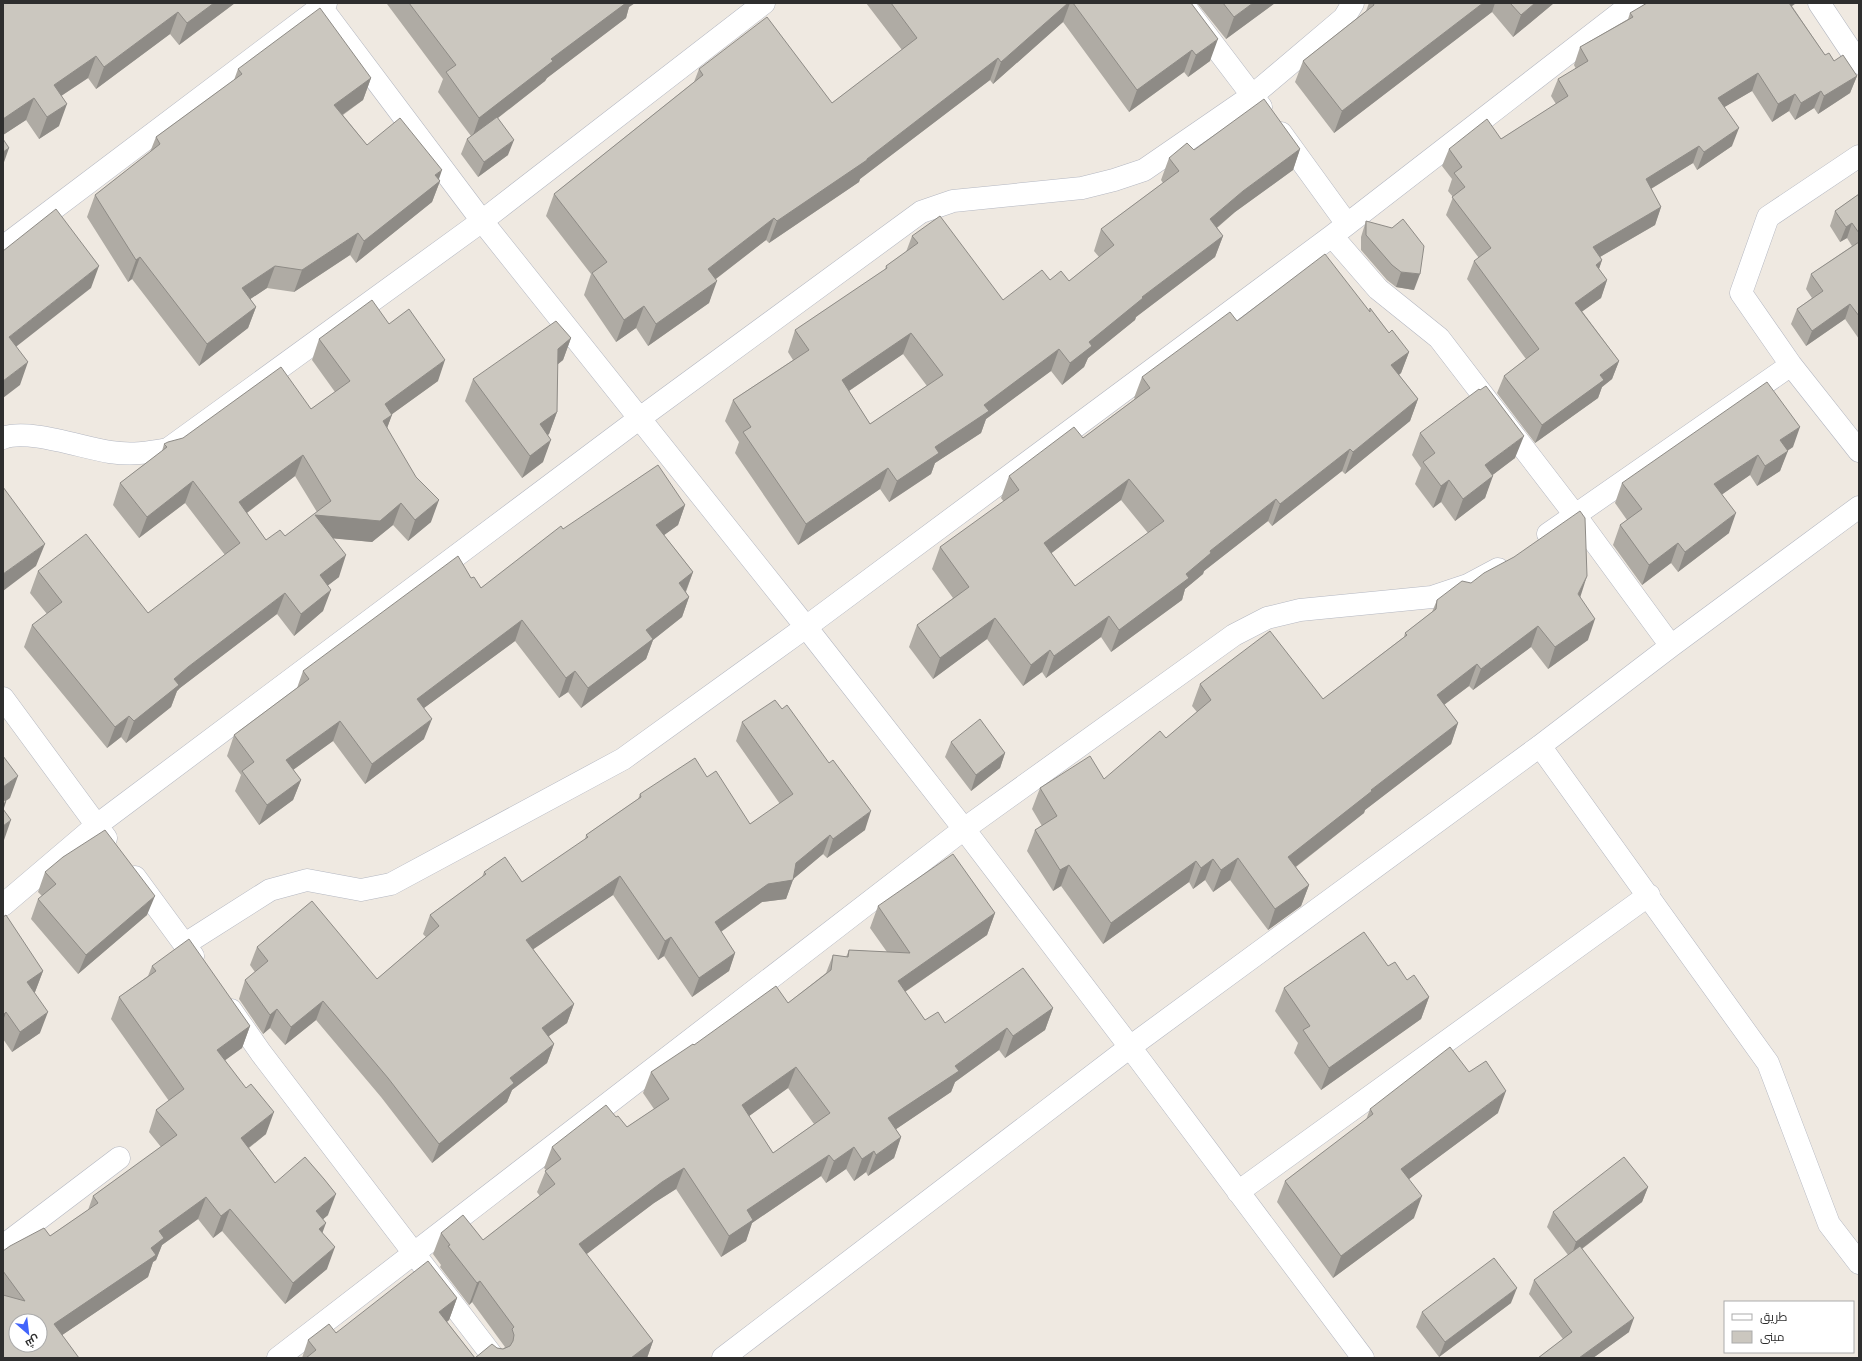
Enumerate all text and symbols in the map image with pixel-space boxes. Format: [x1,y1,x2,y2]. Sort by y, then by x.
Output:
legend [1724,1301,1854,1353]
text: طريق [1760,1310,1788,1324]
north arrow [8,1313,48,1353]
text: مبنى [1760,1330,1785,1344]
text: ش [23,1332,42,1350]

